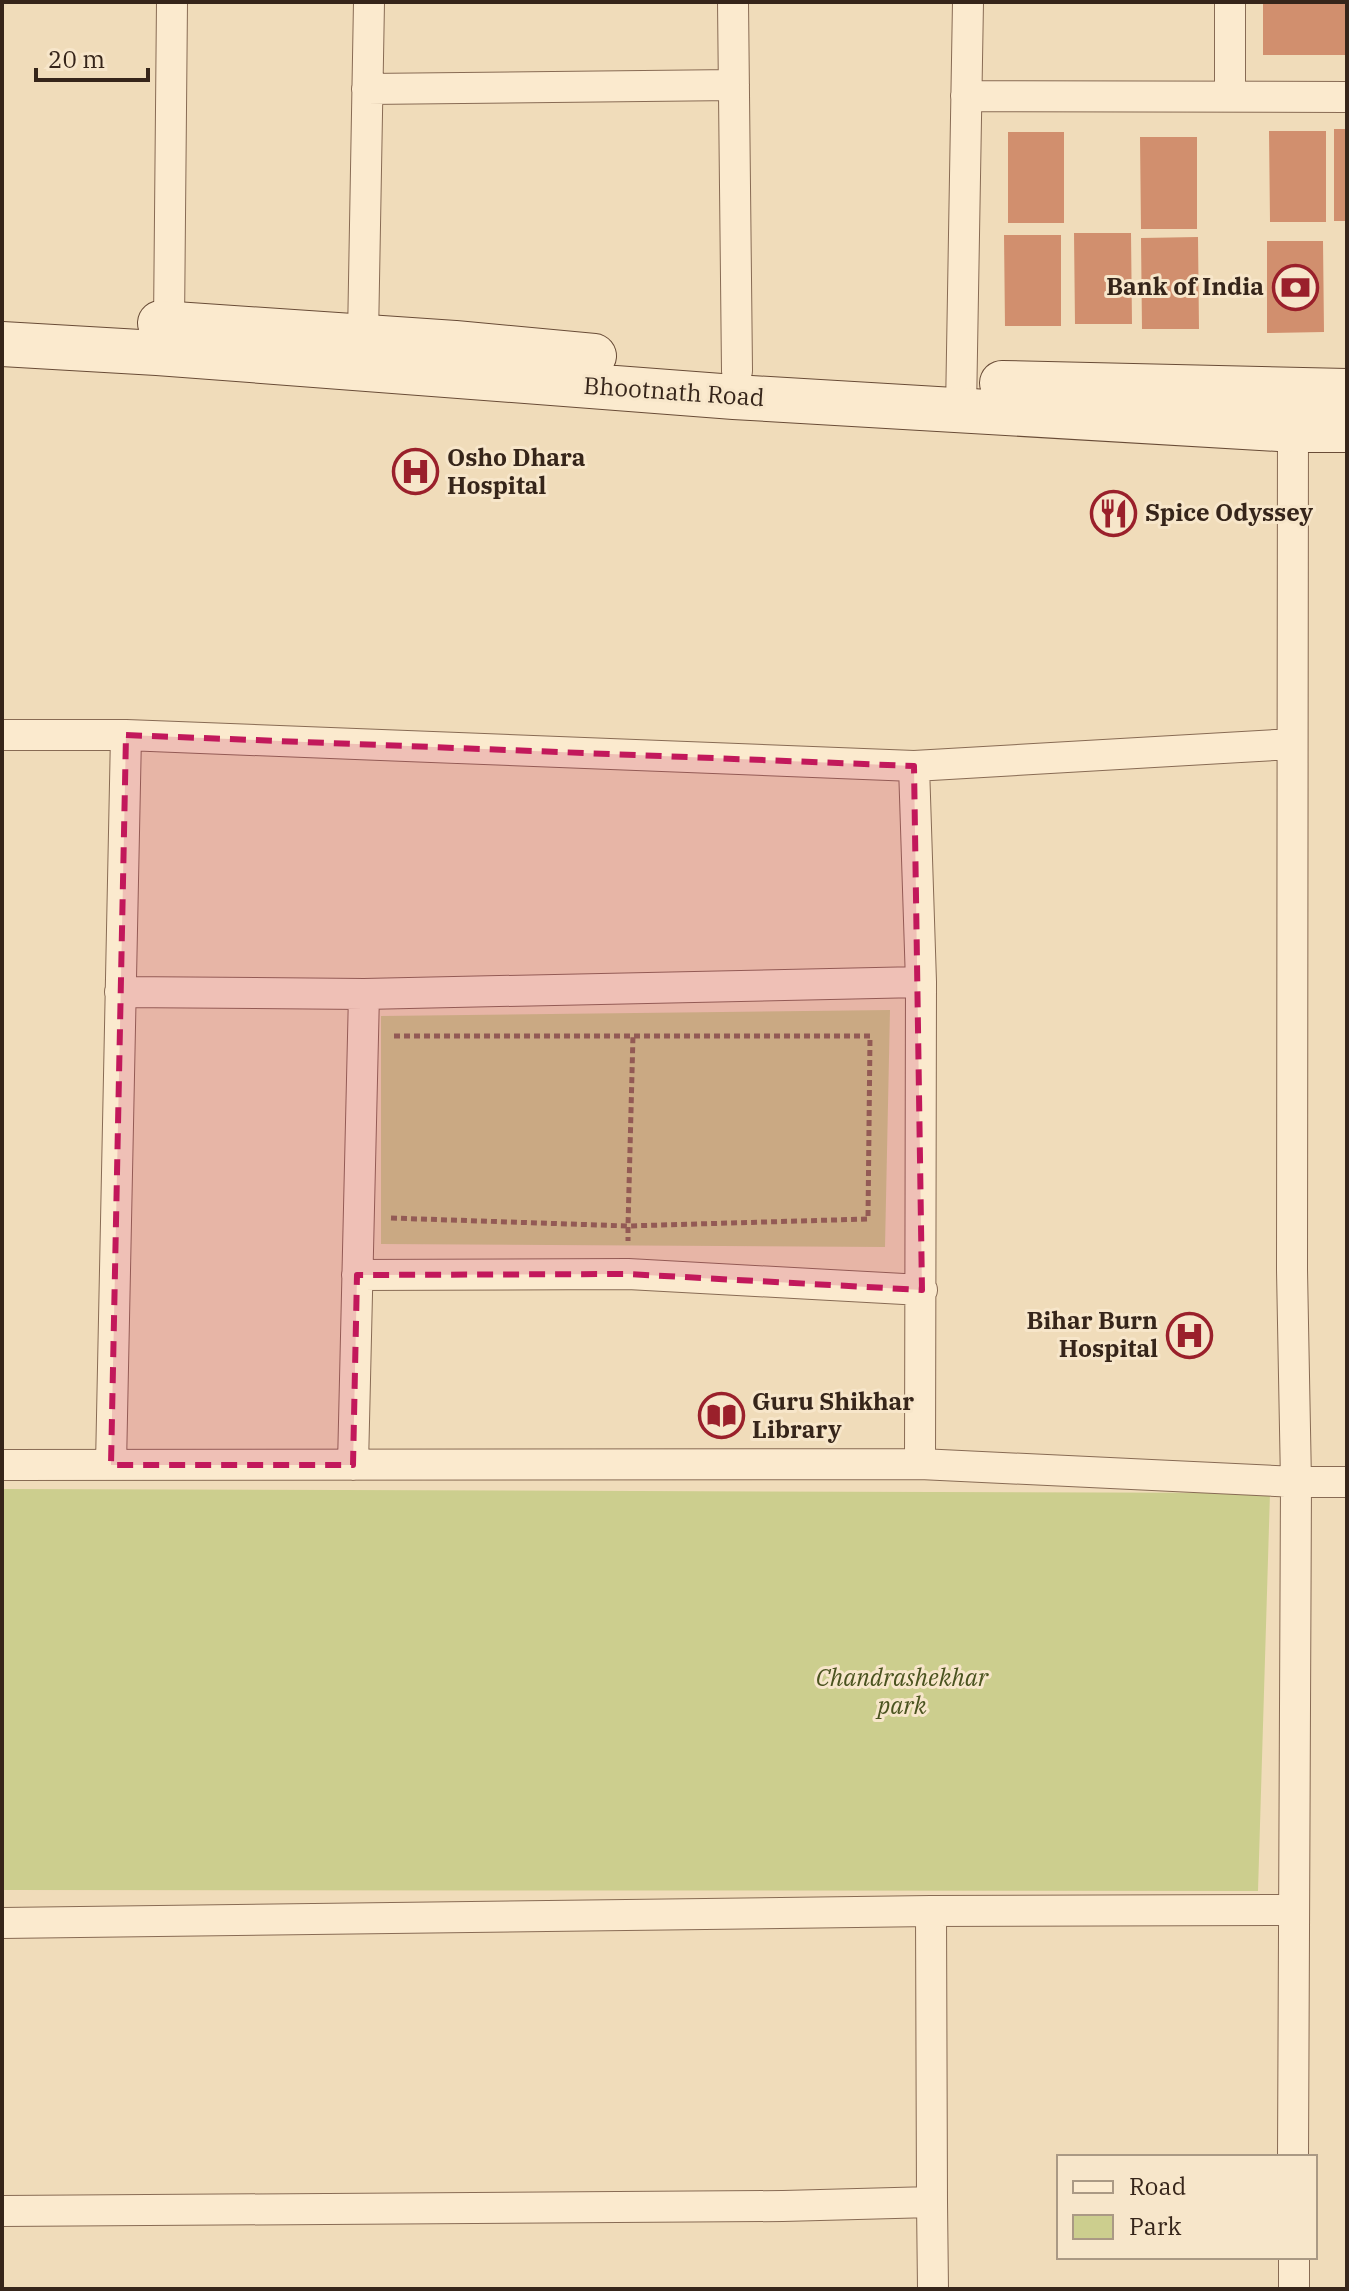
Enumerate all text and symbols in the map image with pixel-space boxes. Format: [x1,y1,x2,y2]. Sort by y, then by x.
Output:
scale bar [36,32,148,82]
text: 20 m [48,43,105,75]
bank icon: Bank of India [1271,263,1319,311]
place label: Bank of India [1106,270,1264,302]
street label: Bhootnath Road [583,369,766,413]
place label: Osho Dhara Hospital [447,441,586,501]
hospital icon: Osho Dhara Hospital [392,448,440,496]
restaurant icon: Spice Odyssey [1090,489,1138,537]
place label: Spice Odyssey [1145,496,1314,528]
place label: Bihar Burn Hospital [1026,1304,1158,1364]
hospital icon: Bihar Burn Hospital [1165,1311,1213,1359]
place label: Guru Shikhar Library [752,1385,914,1445]
library icon: Guru Shikhar Library [697,1392,745,1440]
park label: Chandrashekhar park [816,1661,990,1721]
legend [1057,2155,1317,2259]
text: Road [1129,2170,1186,2202]
text: Park [1129,2210,1181,2242]

